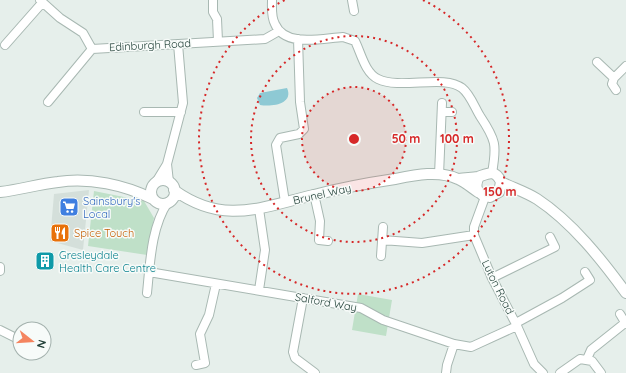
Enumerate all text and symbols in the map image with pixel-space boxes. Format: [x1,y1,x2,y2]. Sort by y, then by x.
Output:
street label: Edinburgh Road [109,36,191,54]
text: 50 m [392,131,420,146]
text: 100 m [440,131,474,146]
centre of rings [347,132,361,146]
street label: Brunel Way [292,181,352,207]
text: 150 m [483,184,517,199]
place label: Sainsbury's Local [83,194,140,221]
supermarket icon: Sainsbury's Local [58,196,80,218]
restaurant icon: Spice Touch [49,222,71,244]
place label: Spice Touch [74,226,134,240]
place label: Gresleydale Health Care Centre [59,248,156,275]
building icon: Gresleydale Health Care Centre [34,250,56,272]
street label: Luton Road [479,257,517,317]
street label: Salford Way [294,290,358,314]
north arrow [12,321,52,361]
text: N [34,338,49,350]

